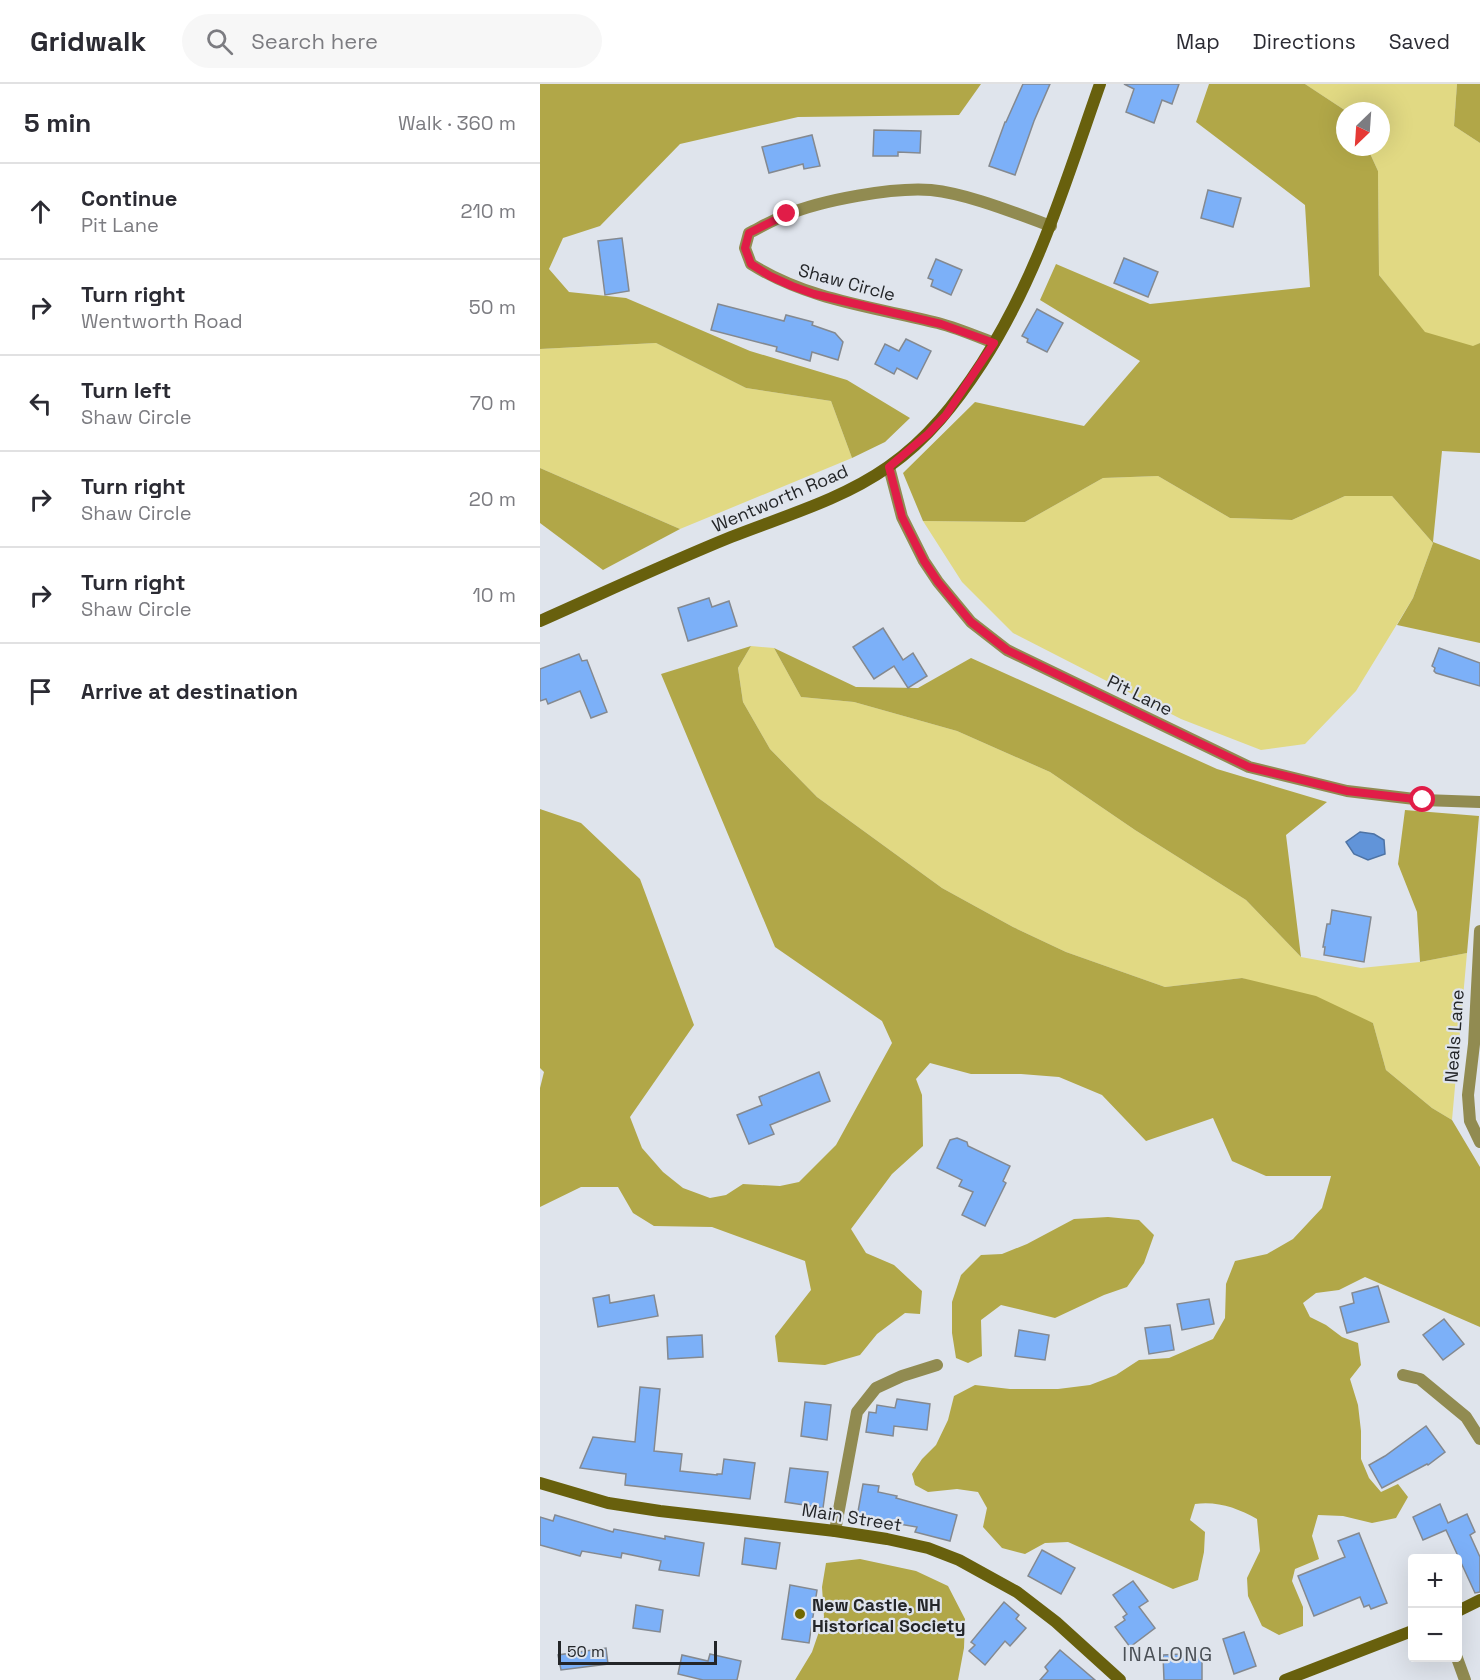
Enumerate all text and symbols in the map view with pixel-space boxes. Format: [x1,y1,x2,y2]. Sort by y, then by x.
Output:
search box [182,14,602,68]
text: Gridwalk [30,23,146,59]
icon: search [203,25,236,58]
text: Search here [251,27,378,55]
text: Map [1176,28,1220,55]
text: Directions [1253,28,1356,55]
text: Saved [1389,28,1450,55]
north arrow [1336,102,1390,156]
text: 5 min [24,106,91,140]
text: Walk · 360 m [398,110,516,136]
text: Continue [81,184,177,212]
icon: ahead [24,195,57,228]
text: 210 m [460,198,516,224]
route end [773,200,799,226]
text: Pit Lane [81,212,159,238]
street label: Shaw Circle [796,258,898,306]
text: Turn right [81,280,186,308]
icon: right [24,291,57,324]
text: 50 m [469,294,516,320]
text: Wentworth Road [81,308,243,334]
text: Turn left [81,376,171,404]
icon: left [24,387,57,420]
text: 70 m [470,390,516,416]
text: Shaw Circle [81,404,192,430]
street label: Wentworth Road [709,459,851,537]
text: Turn right [81,472,186,500]
icon: right [24,483,57,516]
text: 20 m [469,486,516,512]
text: Shaw Circle [81,500,192,526]
text: Turn right [81,568,186,596]
icon: right [24,579,57,612]
text: 10 m [472,582,516,608]
text: Shaw Circle [81,596,192,622]
street label: Pit Lane [1103,669,1177,721]
icon: arrive [24,675,57,708]
text: Arrive at destination [81,677,298,705]
route start [1409,786,1435,812]
street label: Neals Lane [1439,989,1469,1083]
street label: Main Street [800,1498,904,1536]
map controls [1408,1554,1462,1662]
button: + [1408,1554,1462,1608]
place label: New Castle, NH Historical Society [812,1593,966,1637]
marker: New Castle, NH Historical Society [793,1607,807,1621]
button: − [1408,1608,1462,1662]
scale bar [558,1638,717,1666]
text: 50 m [567,1641,605,1662]
district label: INALONG [1122,1641,1214,1667]

